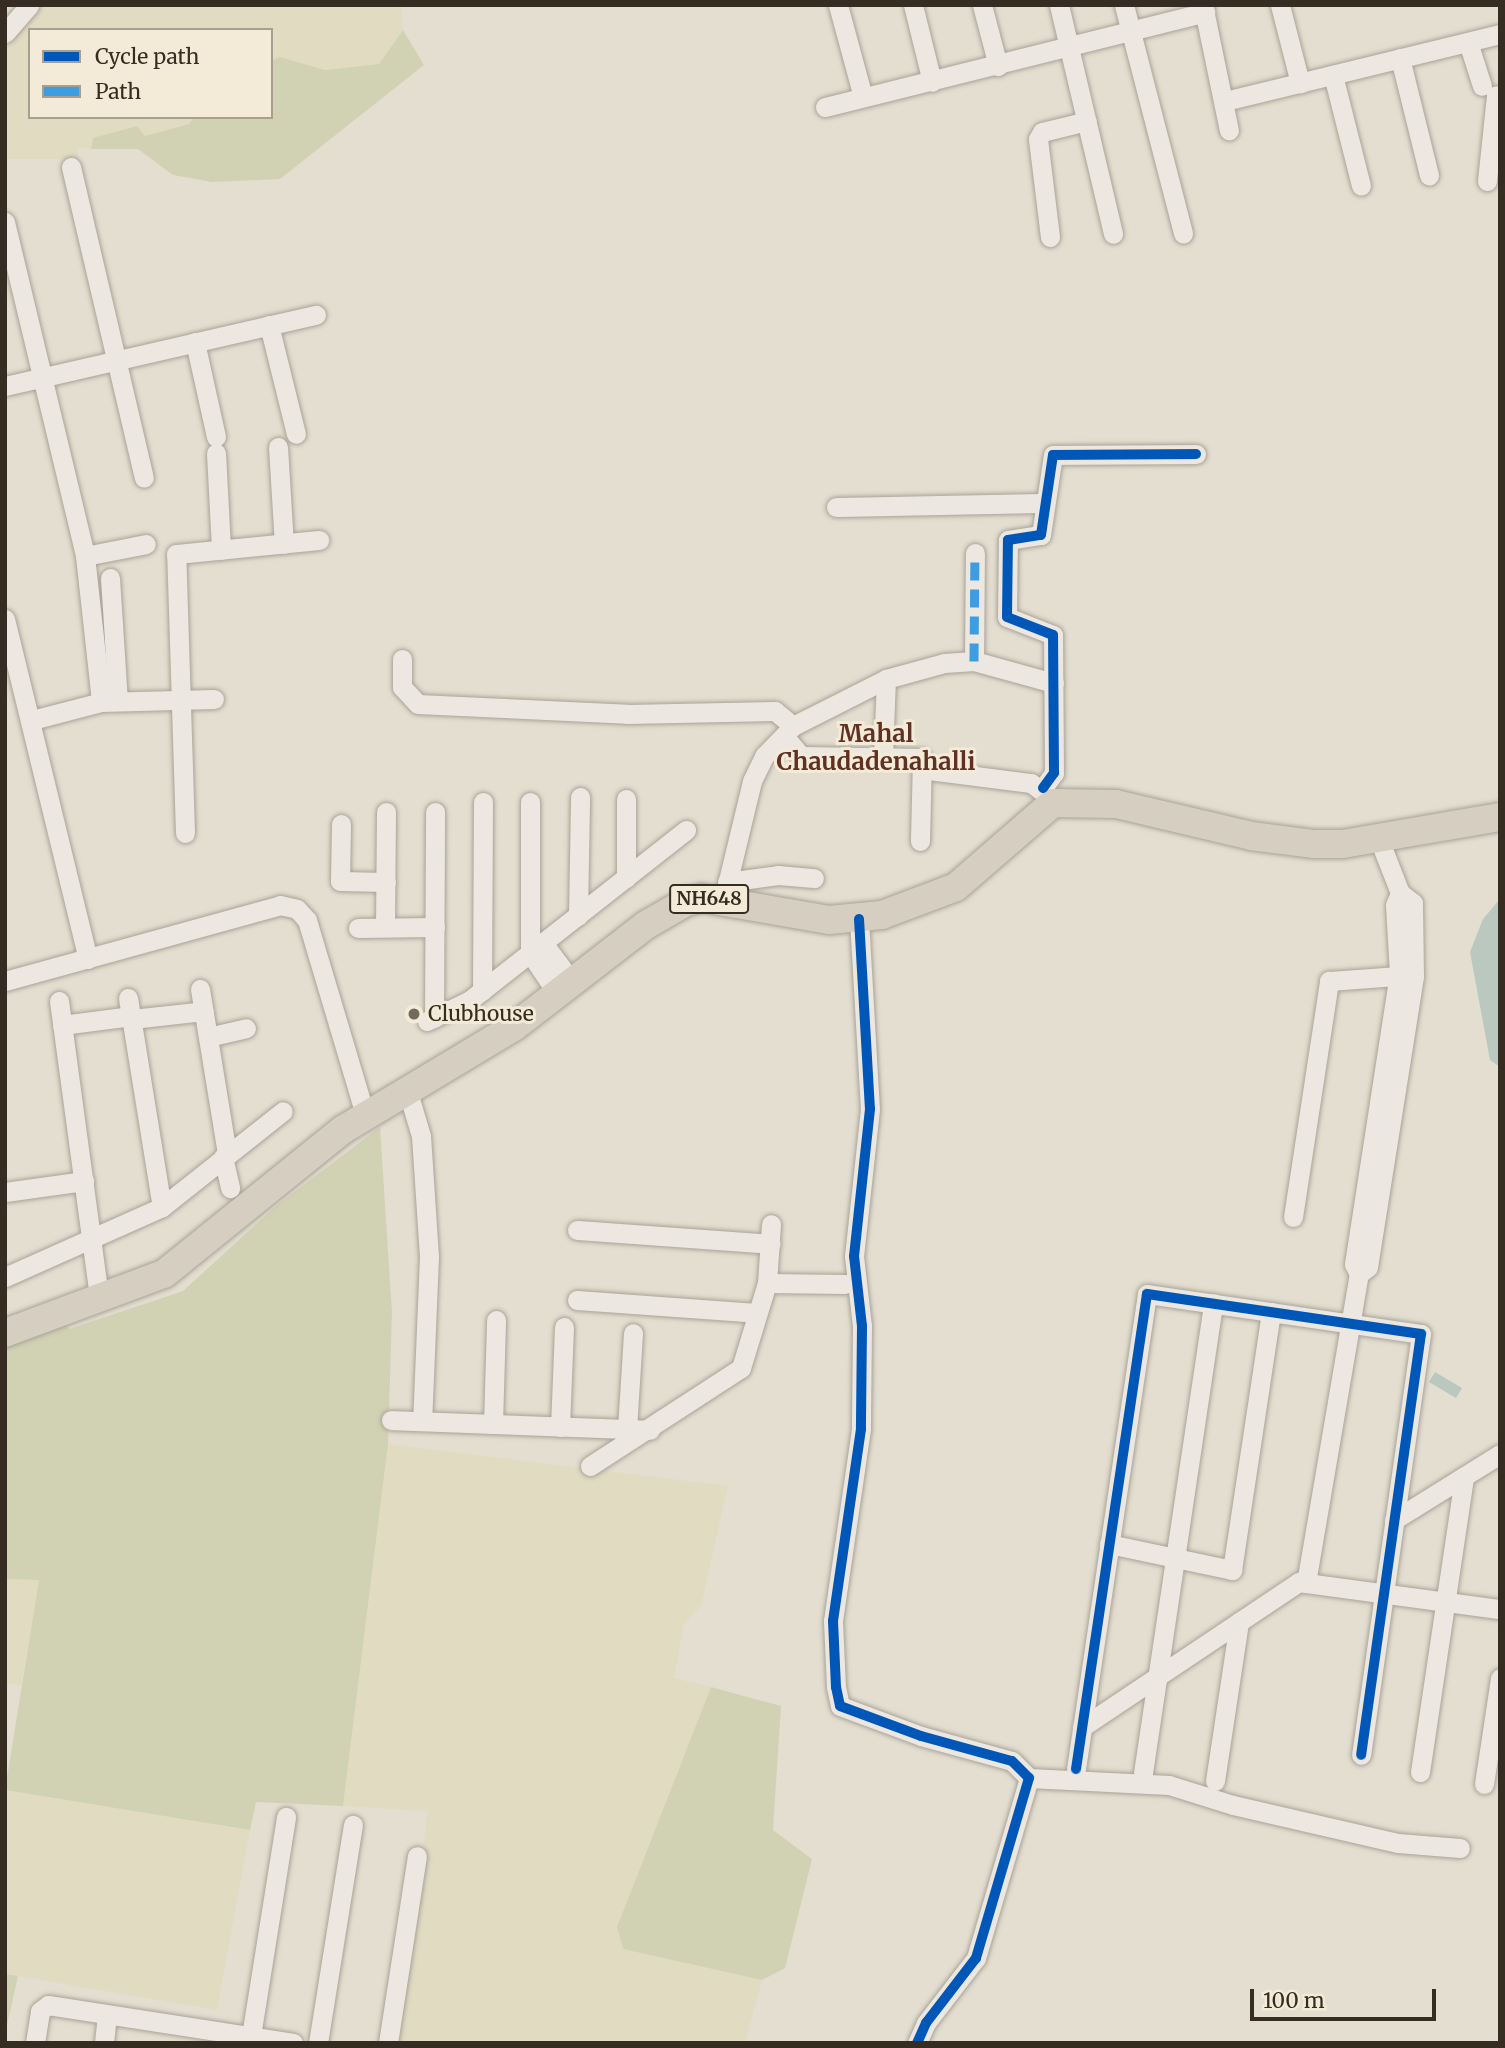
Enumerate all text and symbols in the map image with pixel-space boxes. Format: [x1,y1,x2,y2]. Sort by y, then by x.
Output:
legend [28,28,273,119]
text: Cycle path [95,43,199,70]
text: Path [95,78,141,105]
district label: Mahal Chaudadenahalli [776,720,976,776]
road number: NH648 [669,884,749,914]
place label: Clubhouse [428,1001,534,1027]
marker: Clubhouse [406,1006,422,1022]
scale bar [1253,1974,1438,2018]
text: 100 m [1263,1987,1325,2014]

